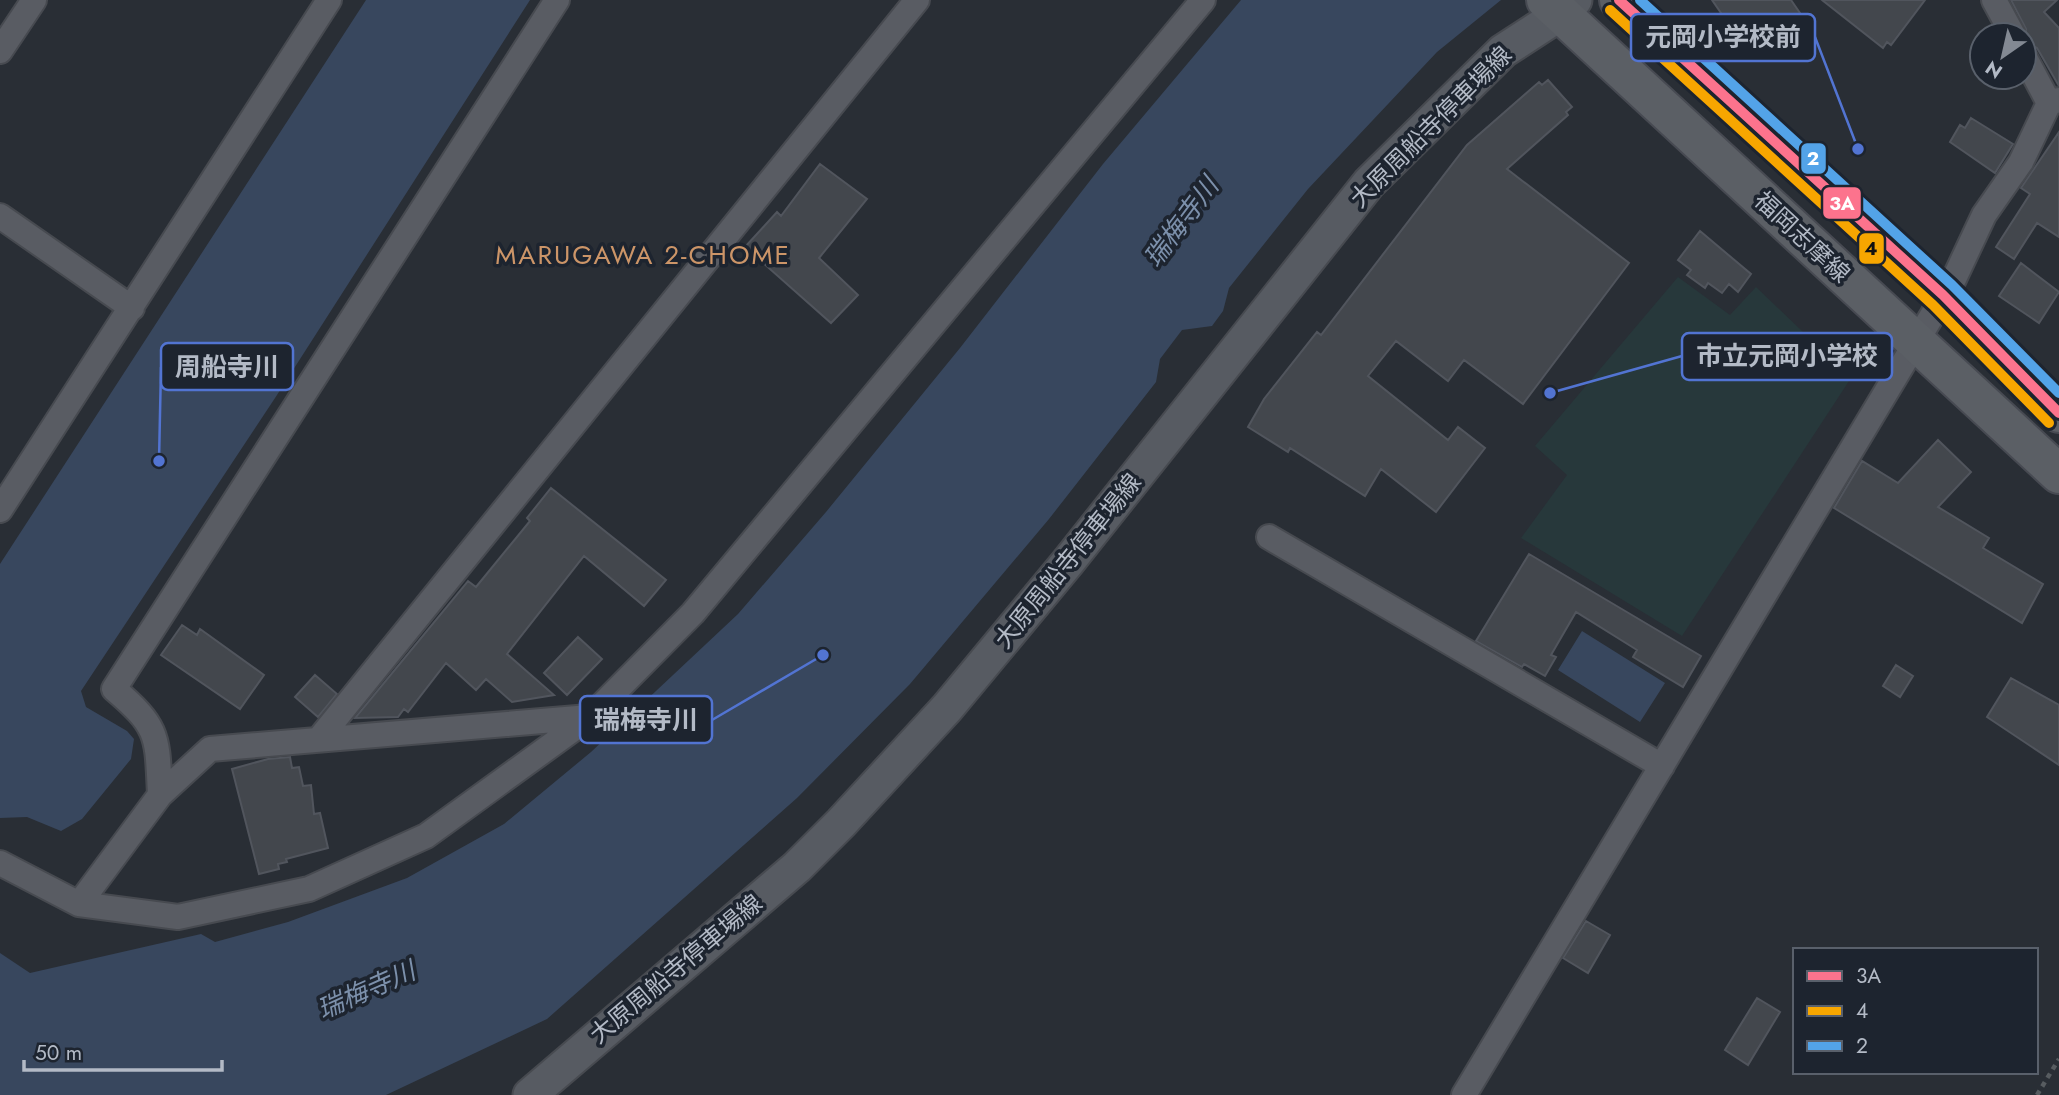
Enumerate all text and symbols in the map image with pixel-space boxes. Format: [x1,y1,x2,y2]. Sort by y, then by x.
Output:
callout: 元岡小学校前 [1631,14,1815,61]
text: 元岡小学校前 [1645,18,1801,56]
north arrow [1968,21,2038,91]
street label: 大原周船寺停車場線 [1342,38,1519,215]
text: N [1980,54,2008,85]
line badge: 2 [1800,142,1827,175]
text: 2 [1807,145,1819,172]
water label: 瑞梅寺川 [1135,167,1229,275]
street label: 福岡志摩線 [1747,183,1858,290]
line badge: 3A [1822,186,1862,220]
text: 3A [1829,190,1855,217]
line badge: 4 [1858,232,1885,265]
text: 4 [1864,235,1878,262]
district label: MARUGAWA 2-CHOME [495,236,791,274]
callout: 市立元岡小学校 [1682,333,1892,380]
text: 市立元岡小学校 [1696,337,1878,375]
callout: 周船寺川 [161,343,293,390]
text: 周船寺川 [175,348,279,386]
street label: 大原周船寺停車場線 [986,466,1149,656]
callout: 瑞梅寺川 [580,696,712,743]
text: 瑞梅寺川 [594,701,698,739]
street label: 大原周船寺停車場線 [582,886,770,1051]
legend [1793,948,2038,1074]
water label: 瑞梅寺川 [311,950,424,1029]
text: 3A [1856,961,1881,991]
text: 4 [1856,996,1868,1026]
scale bar [24,1028,222,1072]
text: 2 [1856,1031,1868,1061]
text: 50 m [35,1038,82,1068]

